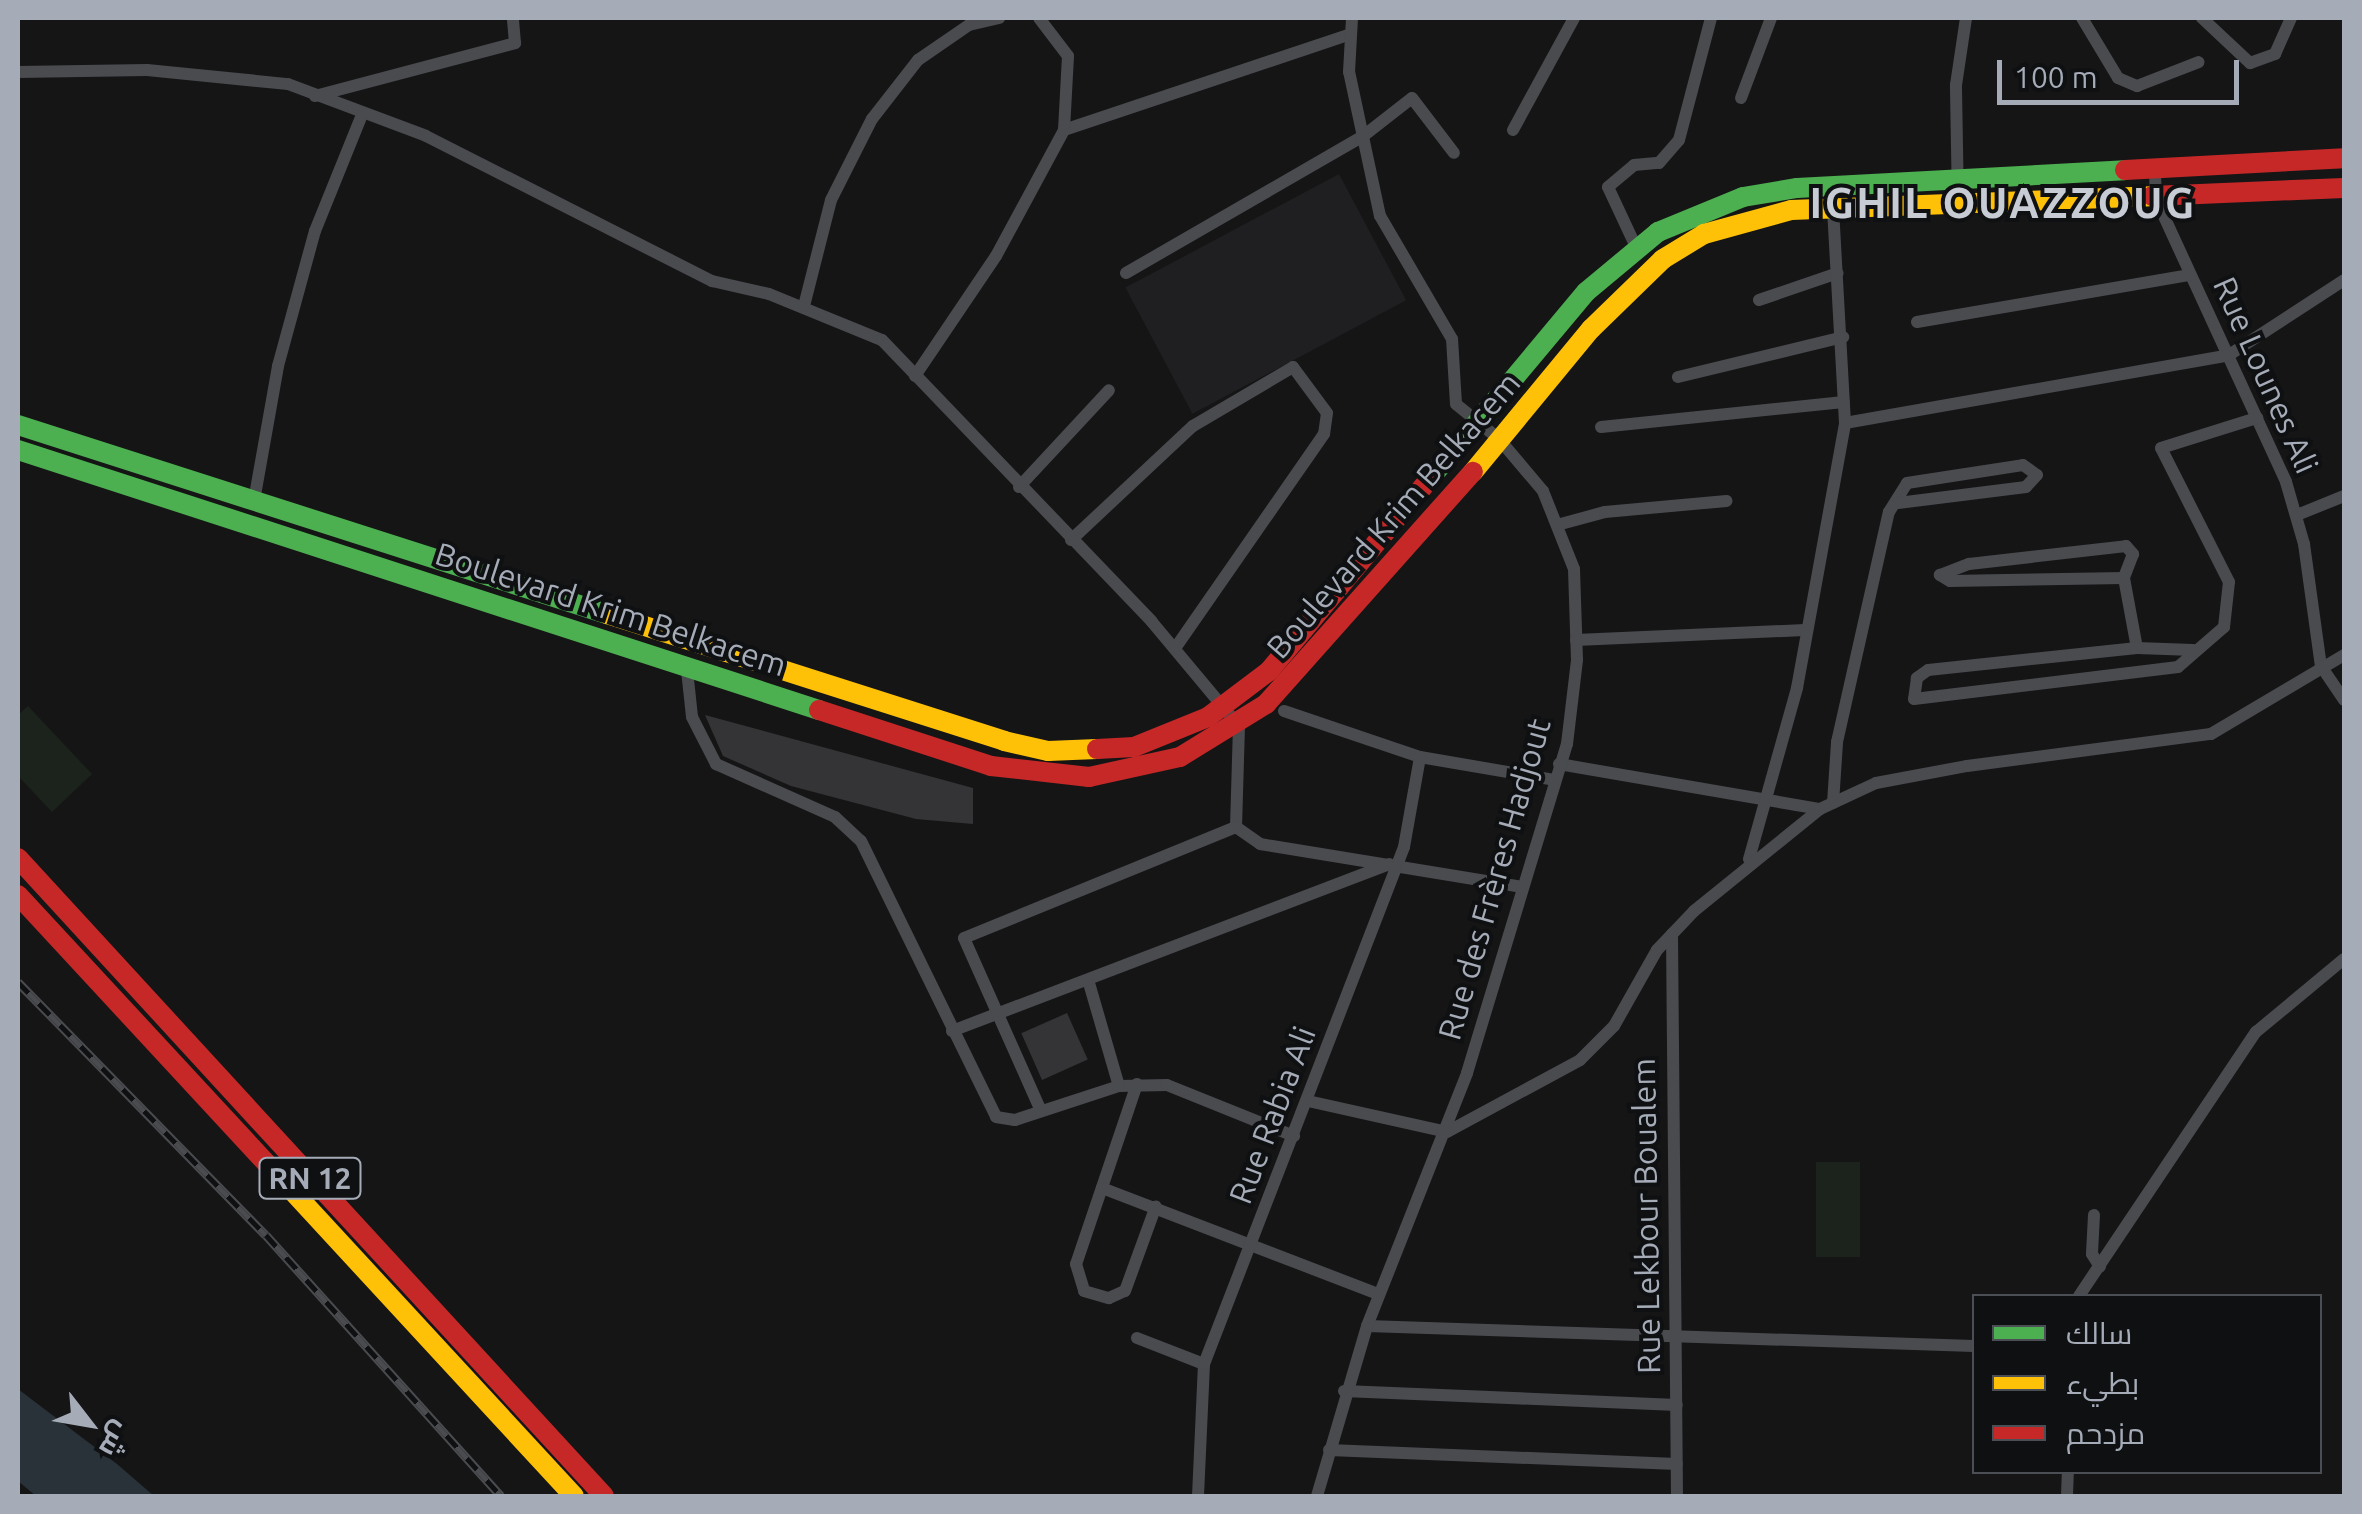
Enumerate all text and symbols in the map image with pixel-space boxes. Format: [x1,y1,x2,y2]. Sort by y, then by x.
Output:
scale bar [2002,40,2244,102]
text: 100 m [2014,60,2098,94]
district label: IGHIL OUAZZOUG [1810,178,2196,228]
street label: Rue Lounes Ali [2206,271,2326,479]
street label: Boulevard Krim Belkacem [1258,364,1528,666]
street label: Boulevard Krim Belkacem [431,534,791,684]
street label: Rue des Frères Hadjout [1430,714,1558,1044]
street label: Rue Rabia Ali [1221,1021,1323,1209]
street label: Rue Lekbour Boualem [1624,1058,1668,1374]
road number: RN 12 [258,1153,362,1203]
legend [1972,1294,2322,1474]
text: سالك [2066,1316,2132,1350]
text: بطيء [2066,1366,2139,1400]
north arrow [40,1374,140,1474]
text: ش [94,1416,139,1463]
text: مزدحم [2066,1416,2145,1450]

